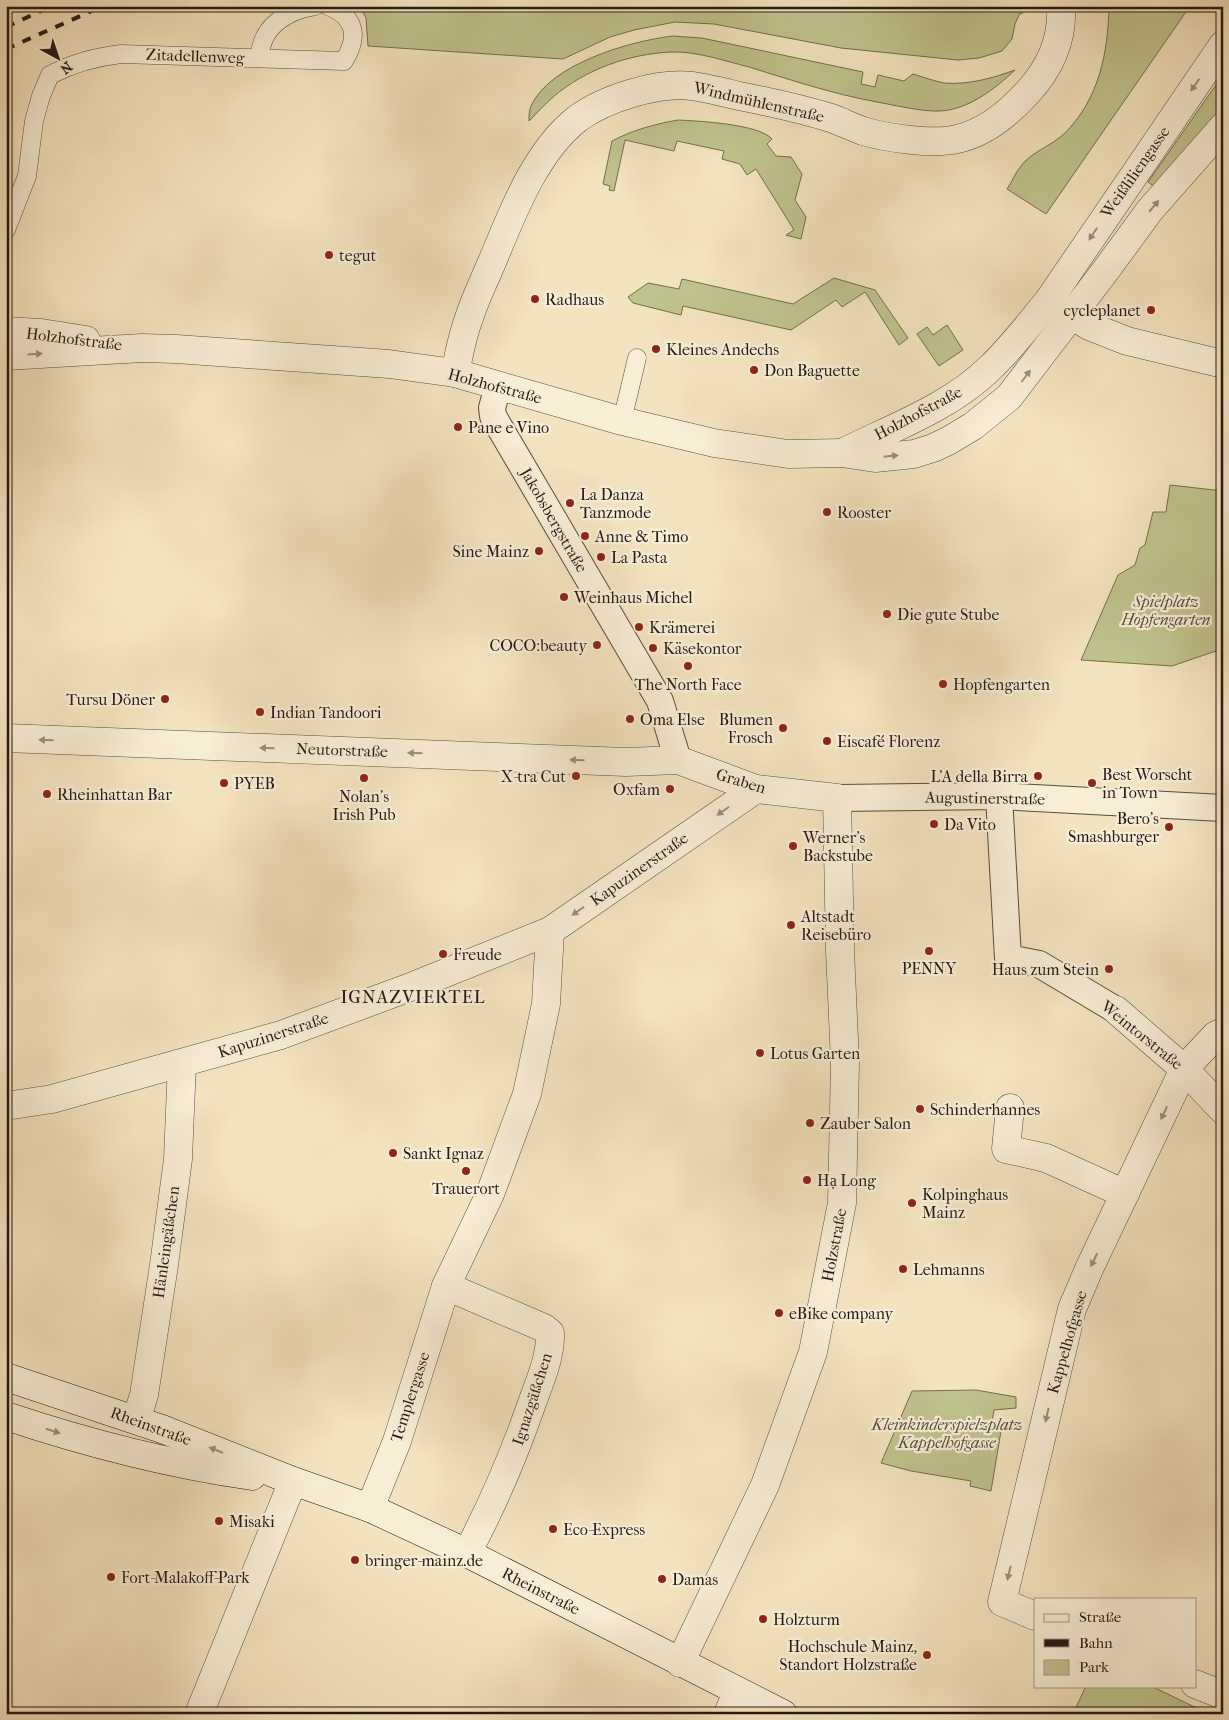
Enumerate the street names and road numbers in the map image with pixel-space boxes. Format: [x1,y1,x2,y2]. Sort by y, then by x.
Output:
street label: Zitadellenweg [145,45,245,67]
street label: Windmühlenstraße [691,78,826,126]
street label: Weißliliengasse [1096,123,1174,222]
street label: Holzhofstraße [25,324,123,354]
street label: Holzhofstraße [446,364,544,408]
street label: Holzhofstraße [871,382,965,444]
street label: Jakobsbergstraße [515,463,592,576]
street label: Neutorstraße [296,739,388,761]
street label: Graben [714,764,769,798]
street label: Augustinerstraße [924,787,1045,809]
street label: Kapuzinerstraße [586,828,692,910]
street label: Weintorstraße [1097,996,1187,1074]
street label: Kapuzinerstraße [215,1008,331,1062]
street label: Hänleingäßchen [149,1184,183,1299]
street label: Holzstraße [818,1207,850,1283]
street label: Kappelhofgasse [1043,1288,1091,1396]
street label: Templergasse [386,1349,434,1445]
street label: Ignazgäßchen [508,1350,556,1448]
street label: Rheinstraße [108,1403,194,1449]
street label: Rheinstraße [499,1563,583,1619]

